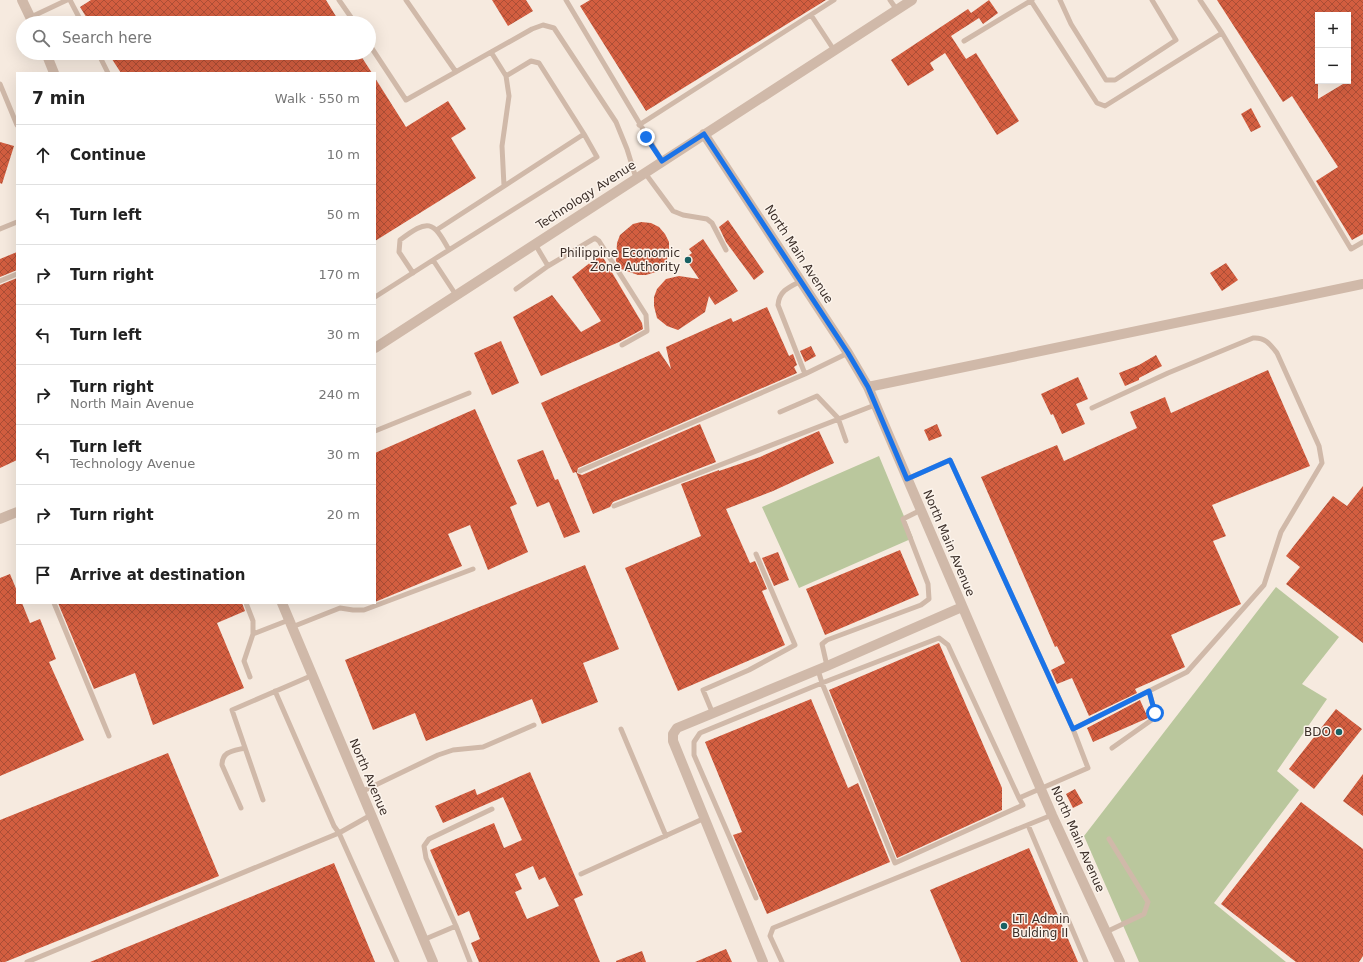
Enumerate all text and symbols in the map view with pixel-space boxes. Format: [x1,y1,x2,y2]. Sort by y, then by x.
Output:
map controls [1315,12,1351,84]
button: + [1315,12,1351,48]
search box [16,16,376,60]
icon: search [30,27,52,49]
text: Search here [62,29,152,47]
button: − [1315,48,1351,84]
text: 7 min [32,88,85,108]
text: Walk · 550 m [275,91,360,106]
route end [637,128,655,146]
icon: ahead [32,144,54,166]
text: Continue [70,146,146,164]
text: 10 m [327,147,360,162]
street label: Technology Avenue [533,158,638,233]
street label: North Main Avenue [762,202,836,306]
icon: left [32,204,54,226]
text: Turn left [70,206,142,224]
text: 50 m [327,207,360,222]
place label: Philippine Economic Zone Authority [560,246,680,274]
marker: Philippine Economic Zone Authority [683,255,693,265]
icon: right [32,264,54,286]
text: Turn right [70,266,154,284]
text: 170 m [318,267,360,282]
icon: left [32,324,54,346]
text: Turn left [70,326,142,344]
text: 30 m [327,327,360,342]
text: Turn right [70,378,154,396]
icon: right [32,384,54,406]
text: 240 m [318,387,360,402]
text: North Main Avenue [70,396,194,411]
text: Turn left [70,438,142,456]
icon: left [32,444,54,466]
text: 30 m [327,447,360,462]
text: Technology Avenue [70,456,195,471]
street label: North Main Avenue [920,488,978,598]
icon: right [32,504,54,526]
text: Turn right [70,506,154,524]
text: 20 m [327,507,360,522]
icon: arrive [32,564,54,586]
text: Arrive at destination [70,566,245,584]
route start [1146,704,1164,722]
place label: BDO [1304,725,1331,739]
marker: BDO [1334,727,1344,737]
street label: North Avenue [347,737,391,817]
street label: North Main Avenue [1048,784,1108,894]
place label: LTI Admin Bulding II [1012,912,1070,940]
marker: LTI Admin Bulding II [999,921,1009,931]

